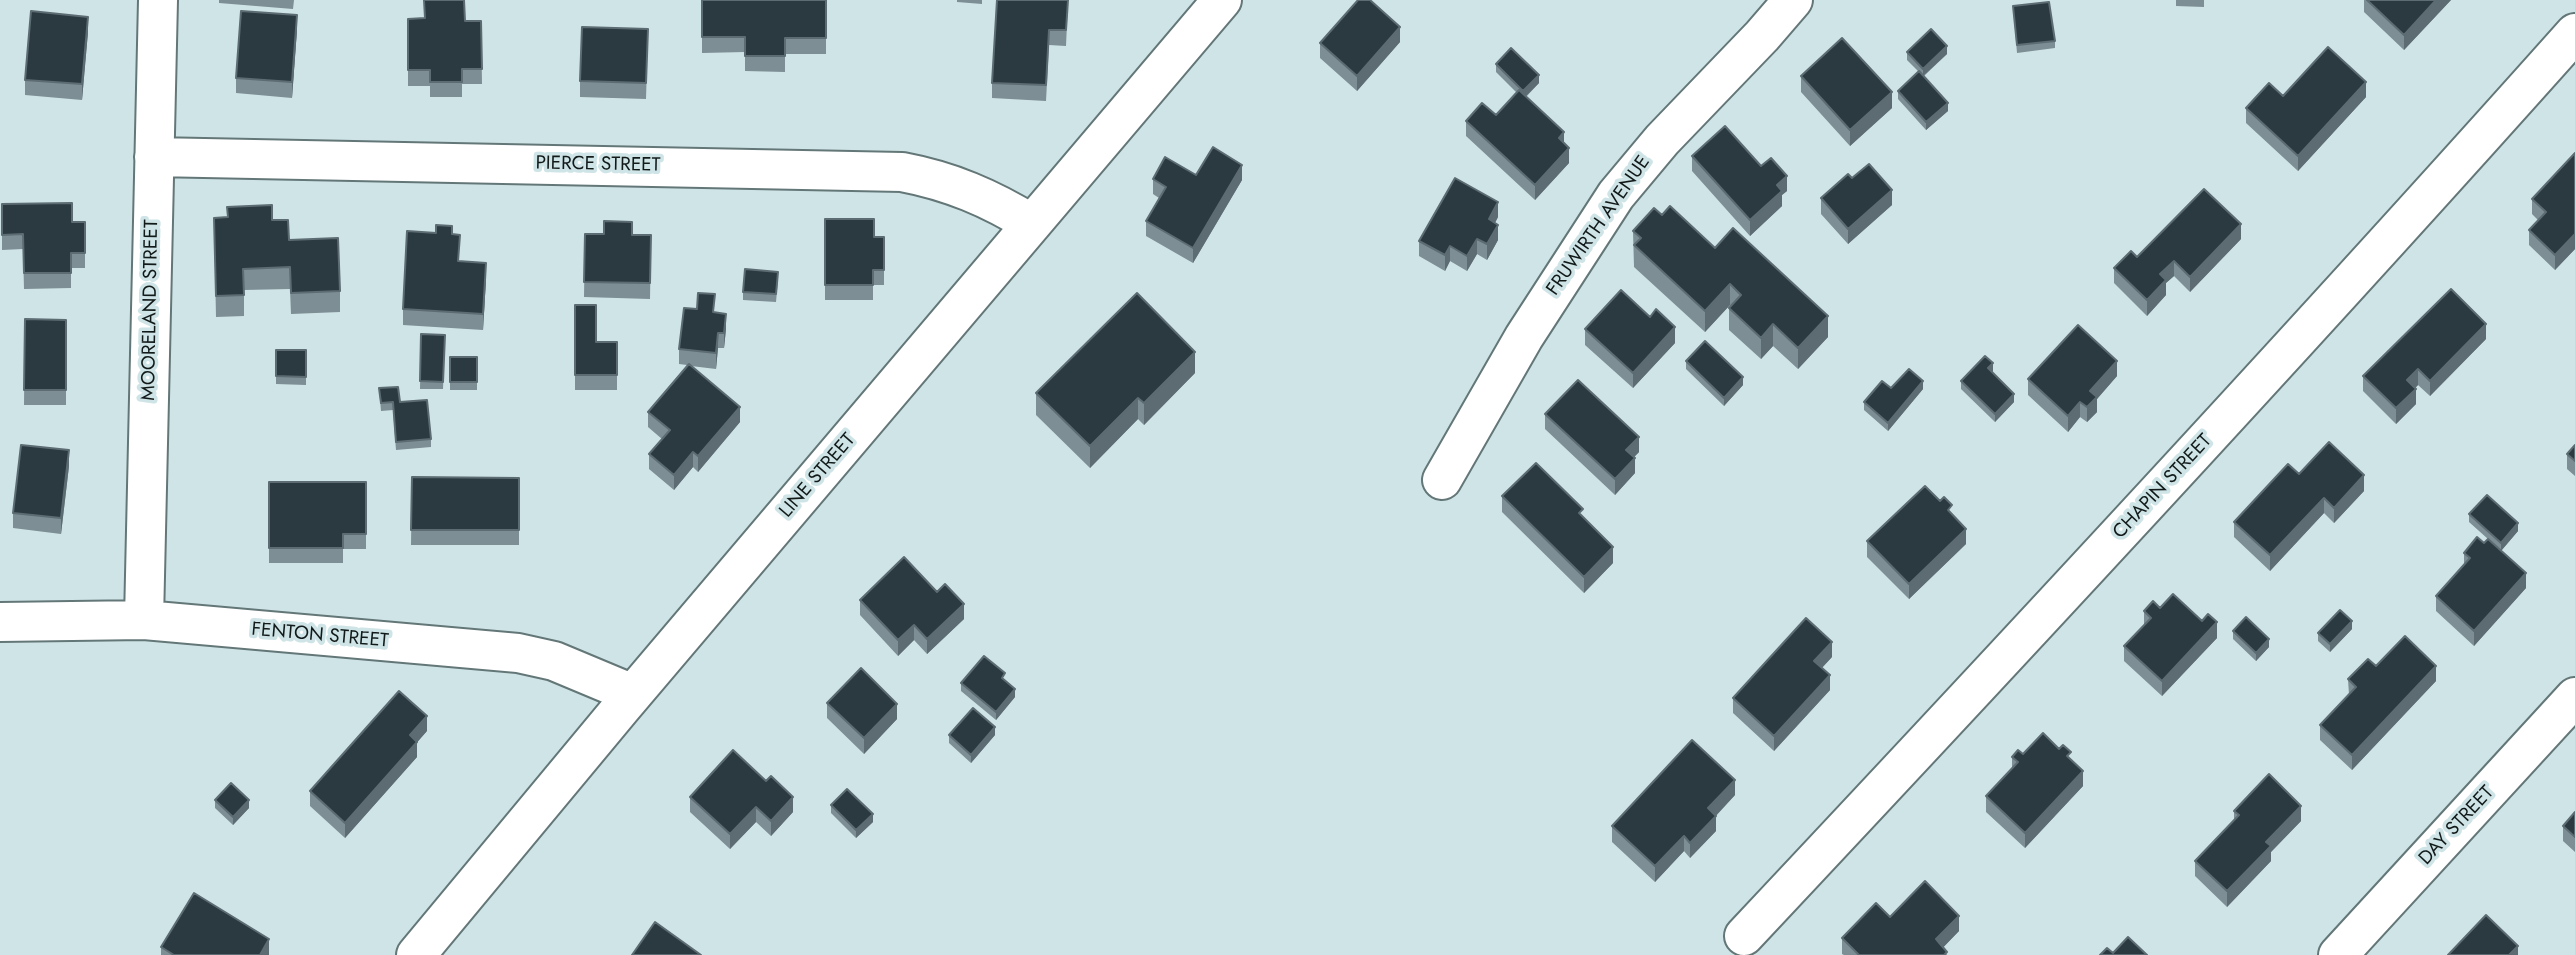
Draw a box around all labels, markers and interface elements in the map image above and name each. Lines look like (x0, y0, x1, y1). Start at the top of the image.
street label: FRUWIRTH AVENUE (1542, 152, 1656, 300)
street label: PIERCE STREET (535, 153, 661, 177)
street label: MOORELAND STREET (138, 219, 164, 401)
street label: LINE STREET (775, 429, 861, 523)
street label: CHAPIN STREET (2109, 430, 2217, 544)
street label: FENTON STREET (250, 619, 390, 653)
street label: DAY STREET (2415, 782, 2499, 870)

